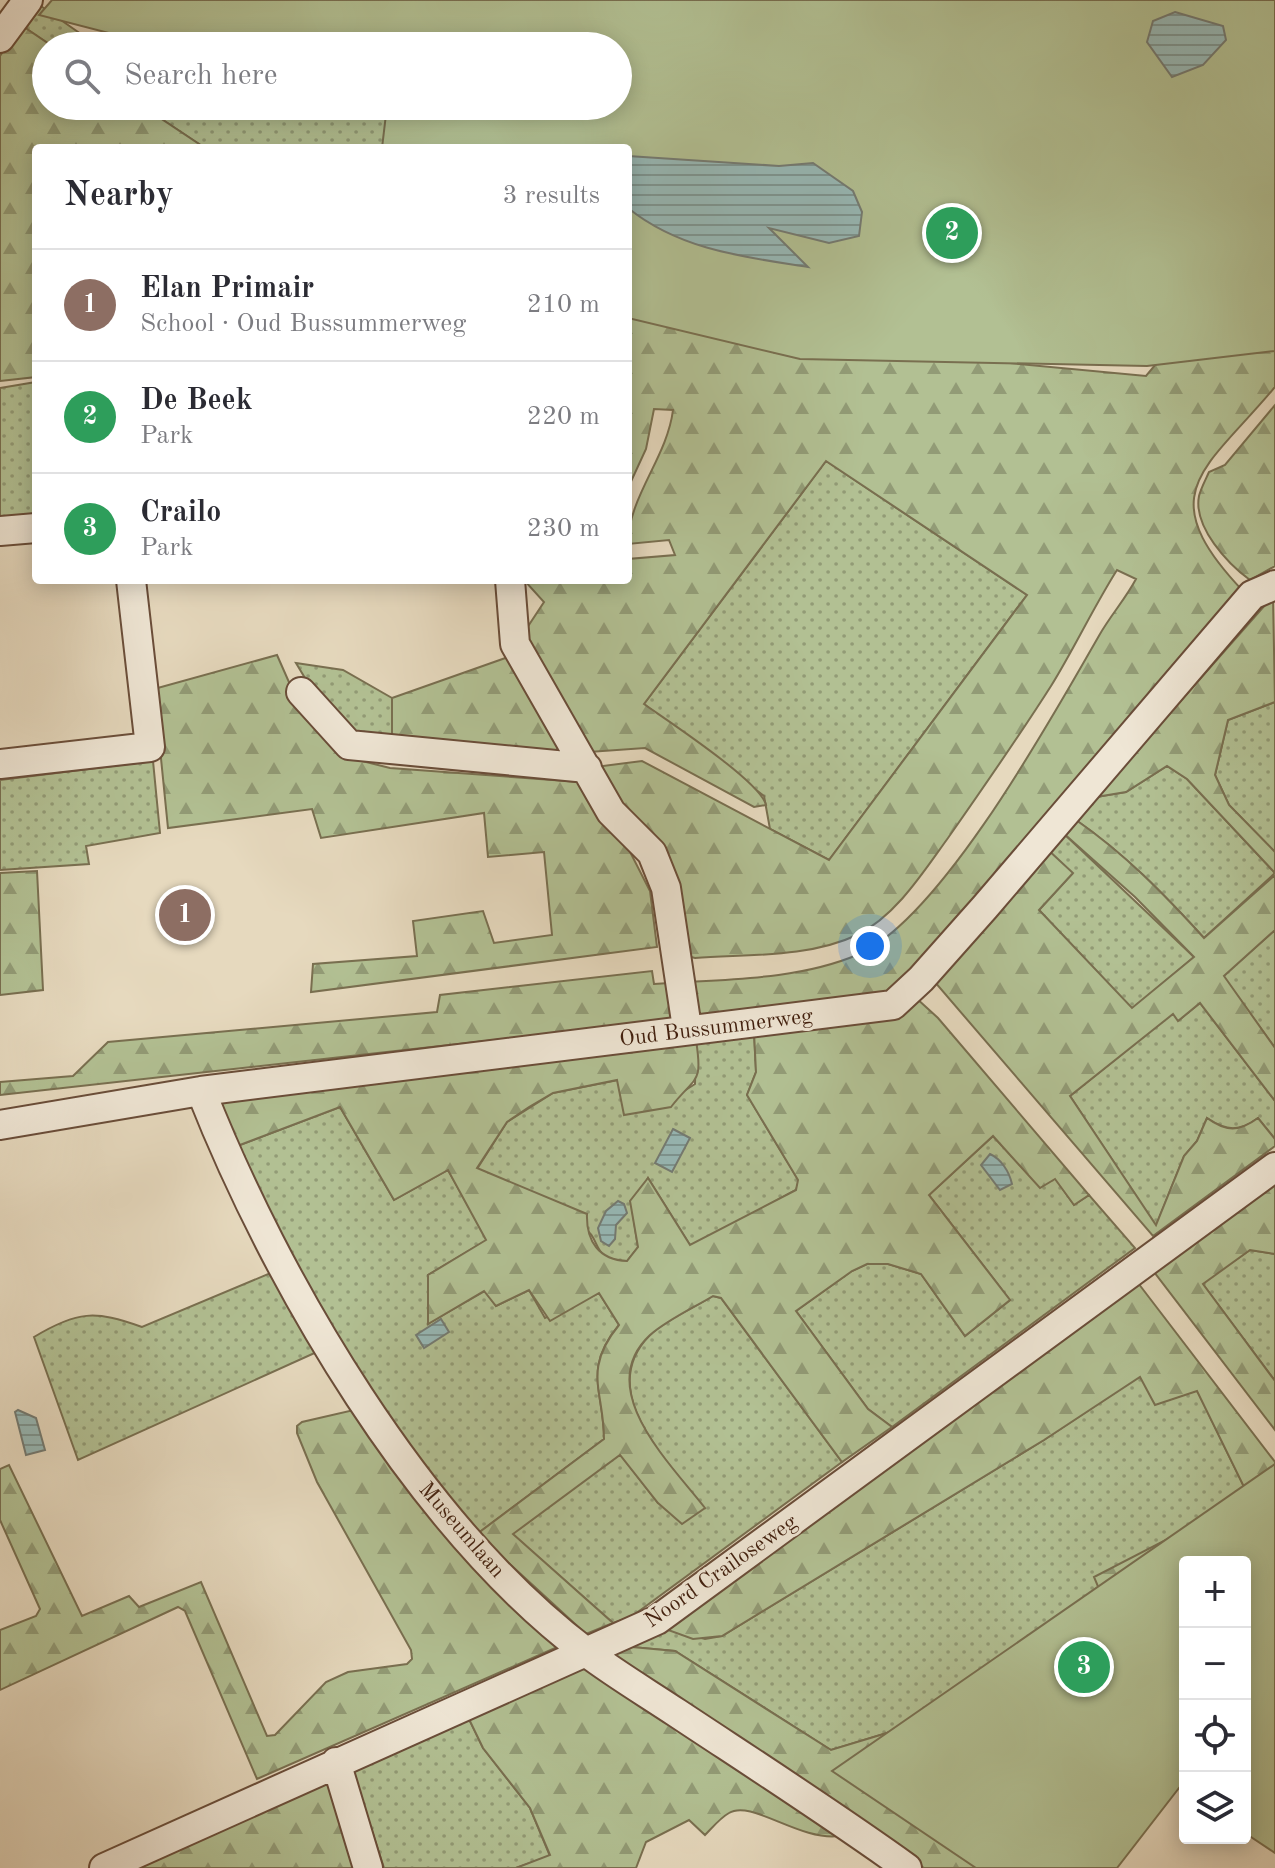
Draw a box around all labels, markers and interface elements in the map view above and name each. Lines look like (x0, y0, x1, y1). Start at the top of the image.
search box (32, 32, 632, 120)
icon: search (60, 54, 104, 98)
text: Search here (124, 61, 278, 91)
text: Nearby (64, 179, 174, 213)
text: 3 results (502, 183, 600, 209)
pin: 2 (926, 203, 978, 263)
text: Elan Primair (140, 274, 314, 304)
text: 1 (82, 292, 98, 318)
text: 210 m (527, 292, 600, 318)
text: School · Oud Bussummerweg (140, 311, 466, 337)
text: De Beek (140, 386, 253, 416)
text: 2 (82, 404, 98, 430)
text: 220 m (527, 404, 600, 430)
text: Park (140, 423, 194, 449)
text: Crailo (140, 498, 221, 528)
text: 3 (82, 516, 98, 542)
text: 230 m (527, 516, 600, 542)
text: Park (140, 535, 194, 561)
pin: 1 (159, 885, 211, 945)
your location (850, 926, 890, 966)
street label: Oud Bussummerweg (618, 1005, 814, 1051)
street label: Museumlaan (414, 1478, 509, 1582)
street label: Noord Crailoseweg (641, 1511, 801, 1632)
map controls (1179, 1556, 1251, 1844)
button: + (1179, 1556, 1251, 1628)
button: − (1179, 1628, 1251, 1700)
pin: 3 (1058, 1637, 1110, 1697)
button: locate (1179, 1700, 1251, 1772)
button: layers (1179, 1772, 1251, 1844)

